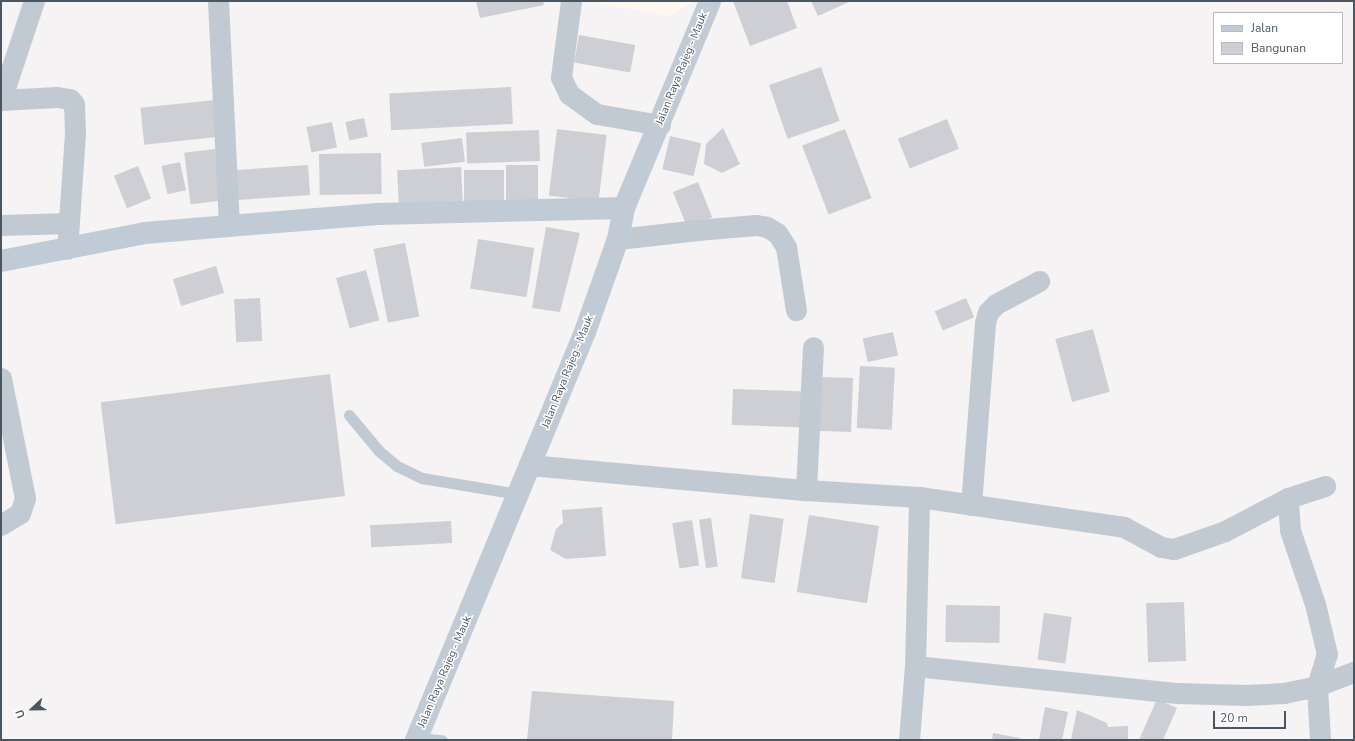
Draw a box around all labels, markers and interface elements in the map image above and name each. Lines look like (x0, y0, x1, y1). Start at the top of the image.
street label: Jalan Raya Rajeg - Mauk (653, 11, 711, 127)
legend (1213, 12, 1343, 64)
text: Jalan (1251, 20, 1278, 36)
text: Bangunan (1251, 40, 1306, 56)
street label: Jalan Raya Rajeg - Mauk (539, 314, 597, 430)
street label: Jalan Raya Rajeg - Mauk (415, 614, 475, 730)
north arrow (12, 689, 52, 729)
scale bar (1215, 703, 1288, 729)
text: U (12, 707, 29, 720)
text: 20 m (1220, 710, 1248, 726)

